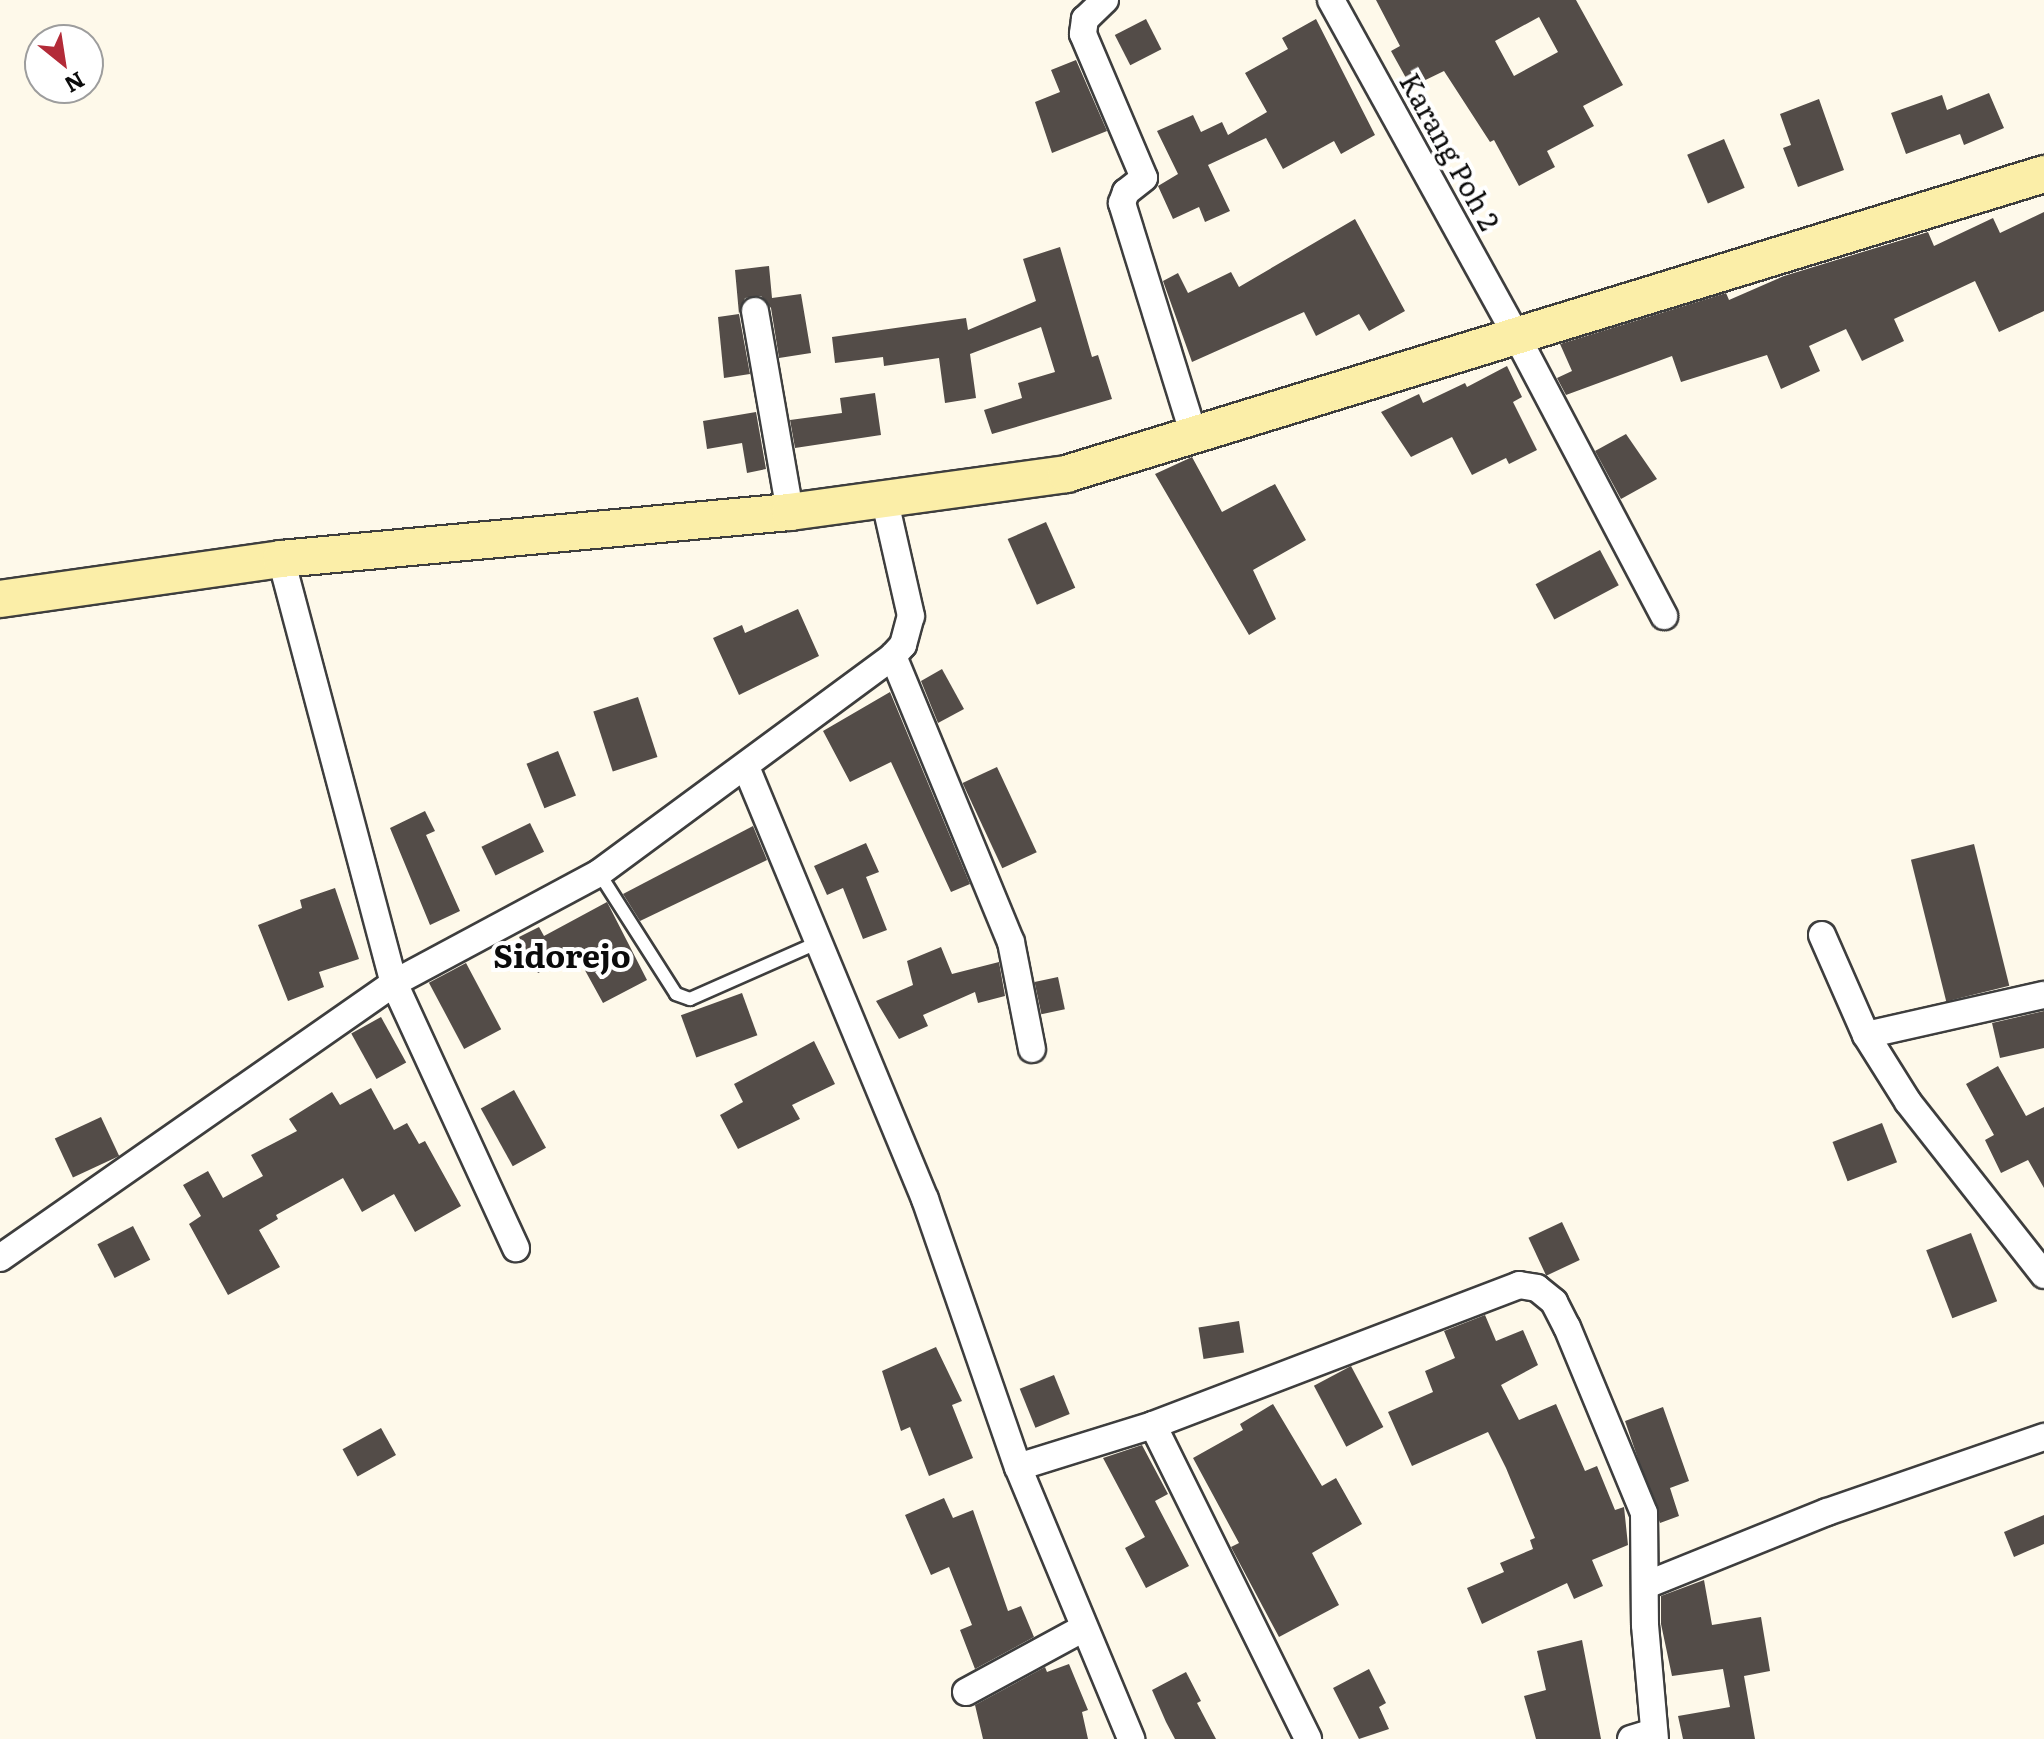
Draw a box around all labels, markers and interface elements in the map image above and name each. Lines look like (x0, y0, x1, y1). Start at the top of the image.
north arrow (24, 24, 104, 104)
text: N (59, 65, 91, 102)
street label: Karang Poh 2 (1394, 67, 1508, 235)
district label: Sidorejo (493, 935, 631, 973)

